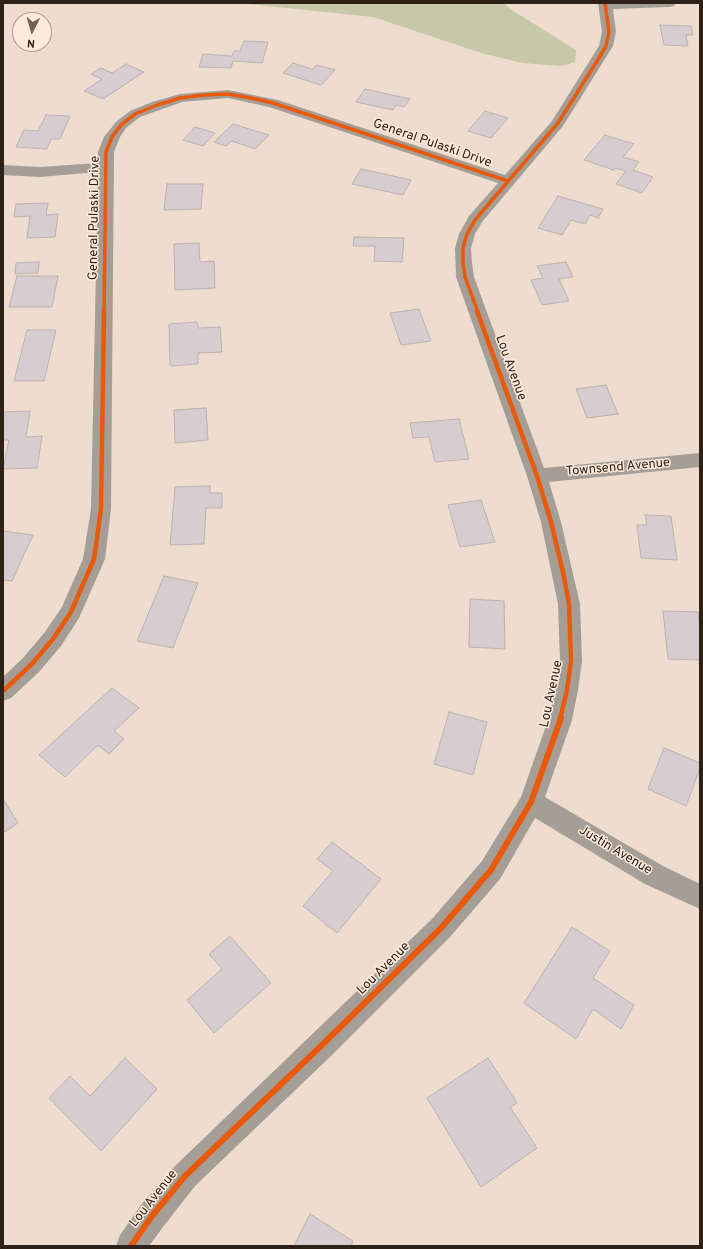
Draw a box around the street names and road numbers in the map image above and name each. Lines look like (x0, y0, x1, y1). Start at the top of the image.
street label: General Pulaski Drive (371, 116, 493, 172)
street label: General Pulaski Drive (86, 156, 104, 280)
street label: Lou Avenue (491, 333, 529, 403)
street label: Townsend Avenue (565, 456, 671, 480)
street label: Lou Avenue (537, 659, 567, 729)
street label: Justin Avenue (576, 823, 654, 879)
street label: Lou Avenue (354, 939, 414, 999)
street label: Lou Avenue (127, 1167, 181, 1231)

